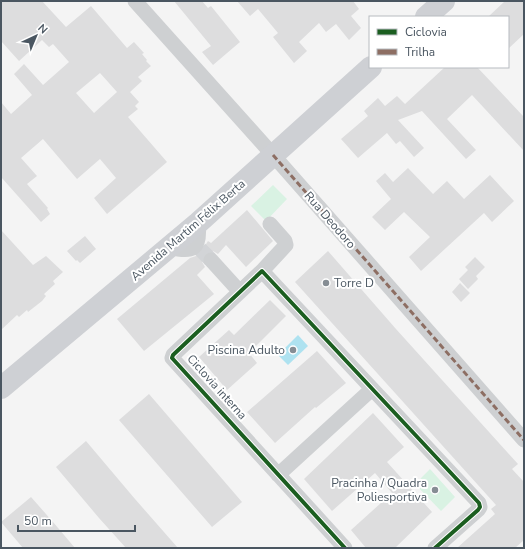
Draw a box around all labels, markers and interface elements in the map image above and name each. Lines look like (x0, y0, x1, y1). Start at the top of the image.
north arrow (16, 16, 56, 56)
legend (369, 16, 509, 68)
text: N (34, 21, 51, 37)
text: Ciclovia (405, 24, 447, 40)
text: Trilha (405, 44, 435, 60)
street label: Avenida Martim Félix Berta (127, 176, 249, 284)
street label: Rua Deodoro (301, 188, 359, 252)
place label: Torre D (334, 275, 374, 291)
marker: Torre D (321, 278, 331, 288)
place label: Piscina Adulto (208, 342, 285, 358)
marker: Piscina Adulto (288, 345, 298, 355)
street label: Ciclovia interna (183, 351, 251, 423)
place label: Pracinha / Quadra Poliesportiva (331, 475, 427, 505)
marker: Pracinha / Quadra Poliesportiva (430, 485, 440, 495)
scale bar (18, 507, 135, 533)
text: 50 m (24, 513, 52, 529)

